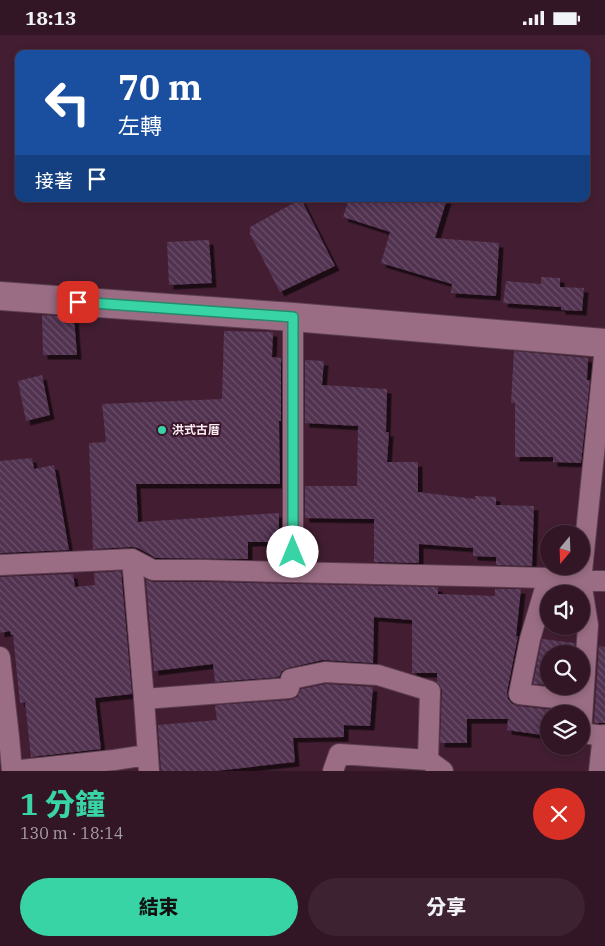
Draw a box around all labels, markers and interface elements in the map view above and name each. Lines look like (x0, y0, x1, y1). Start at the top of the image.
text: 18:13 (25, 6, 76, 30)
text: 70 m (118, 64, 202, 110)
icon: left (35, 70, 100, 135)
text: 左轉 (118, 111, 162, 140)
icon: arrive (83, 165, 111, 193)
text: 接著 (35, 169, 73, 193)
pin (57, 281, 99, 323)
icon: arrive (64, 288, 92, 316)
place label: 洪式古厝 (172, 422, 220, 437)
marker: 洪式古厝 (156, 424, 168, 436)
position arrow (266, 525, 318, 577)
north arrow (540, 525, 590, 575)
map controls (540, 525, 590, 755)
button: sound (540, 585, 590, 635)
button: search (540, 645, 590, 695)
button: layers (540, 705, 590, 755)
text: 1 分鐘 (20, 784, 105, 823)
button: close (533, 788, 585, 840)
text: 130 m · 18:14 (20, 823, 123, 843)
button: 結束 (20, 878, 298, 936)
button: 分享 (308, 878, 585, 936)

